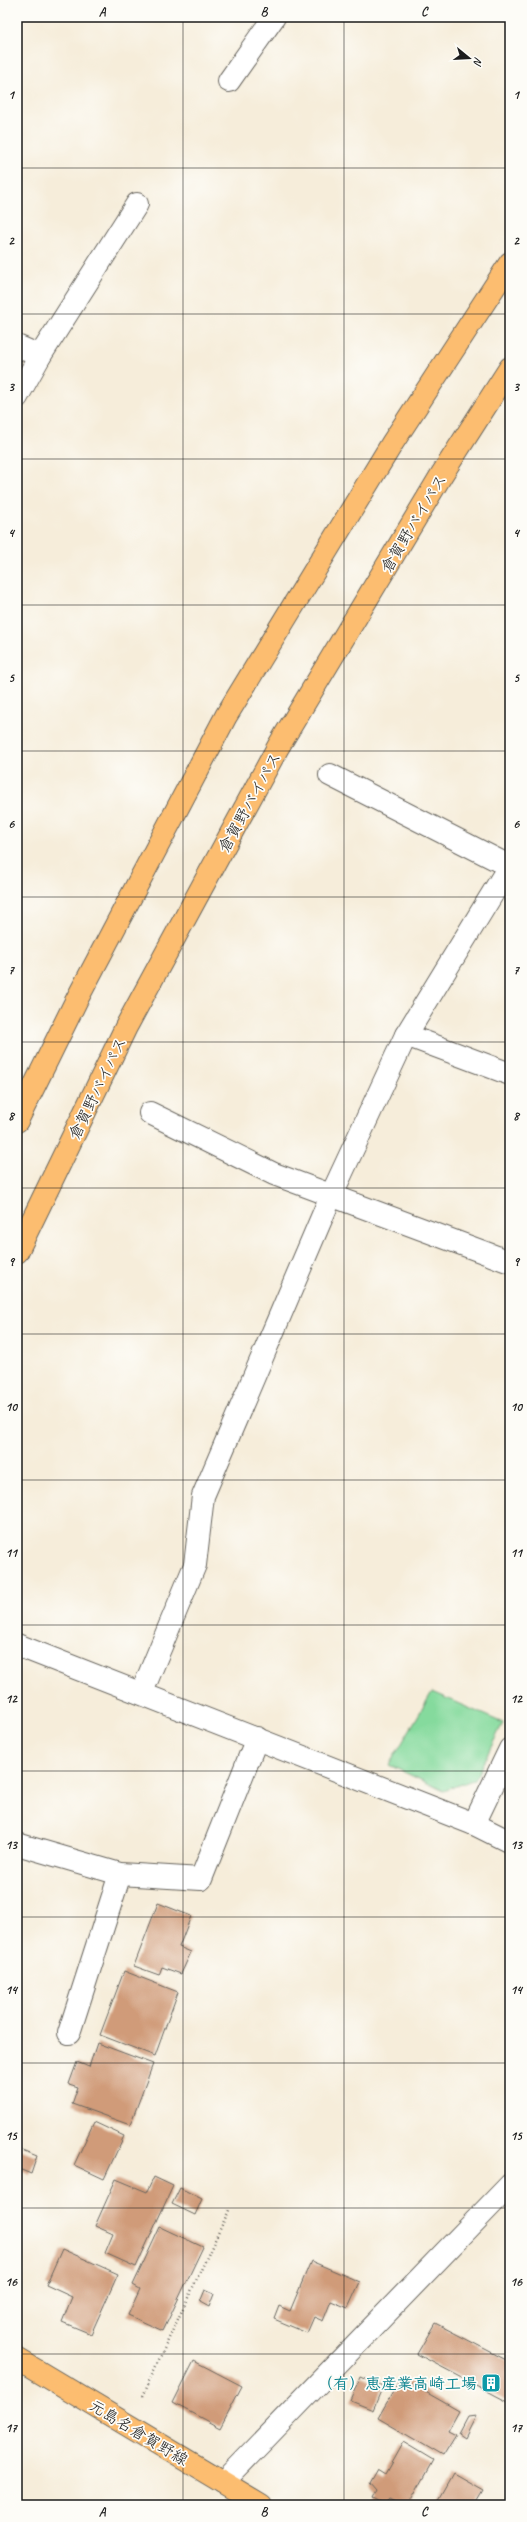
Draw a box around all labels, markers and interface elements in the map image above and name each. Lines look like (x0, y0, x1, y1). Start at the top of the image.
text: A (99, 4, 107, 20)
text: B (261, 4, 269, 20)
text: C (421, 4, 429, 20)
north arrow (449, 38, 489, 78)
text: N (470, 56, 486, 69)
text: 1 (8, 87, 16, 103)
text: 1 (513, 87, 521, 103)
text: 2 (8, 233, 15, 249)
text: 2 (513, 233, 520, 249)
text: 3 (8, 379, 15, 395)
text: 3 (513, 379, 520, 395)
street label: 倉賀野バイパス (377, 470, 451, 577)
text: 4 (8, 525, 16, 541)
text: 4 (513, 525, 521, 541)
text: 5 (8, 670, 15, 686)
text: 5 (513, 670, 520, 686)
street label: 倉賀野バイパス (214, 749, 286, 856)
text: 6 (8, 816, 15, 832)
text: 6 (513, 816, 520, 832)
text: 7 (8, 962, 15, 978)
text: 7 (513, 962, 520, 978)
street label: 倉賀野バイパス (64, 1034, 131, 1143)
text: 8 (8, 1108, 16, 1124)
text: 8 (513, 1108, 521, 1124)
text: 9 (8, 1254, 15, 1270)
text: 9 (513, 1254, 520, 1270)
text: 10 (5, 1399, 18, 1415)
text: 10 (510, 1399, 523, 1415)
text: 11 (5, 1545, 19, 1561)
text: 11 (510, 1545, 524, 1561)
text: 12 (5, 1691, 18, 1707)
text: 12 (510, 1691, 523, 1707)
text: 13 (5, 1837, 18, 1853)
text: 13 (510, 1837, 523, 1853)
text: 14 (5, 1982, 19, 1998)
text: 14 (510, 1982, 524, 1998)
text: 15 (5, 2128, 18, 2144)
text: 15 (510, 2128, 523, 2144)
text: 16 (5, 2274, 18, 2290)
text: 16 (510, 2274, 523, 2290)
building icon: （有）恵産業高崎工場 (480, 2372, 502, 2394)
place label: （有）恵産業高崎工場 (317, 2374, 477, 2394)
street label: 元島名倉賀野線 (85, 2395, 192, 2470)
text: 17 (5, 2420, 18, 2436)
text: 17 (510, 2420, 523, 2436)
text: A (99, 2504, 107, 2520)
text: B (261, 2504, 269, 2520)
text: C (421, 2504, 429, 2520)

